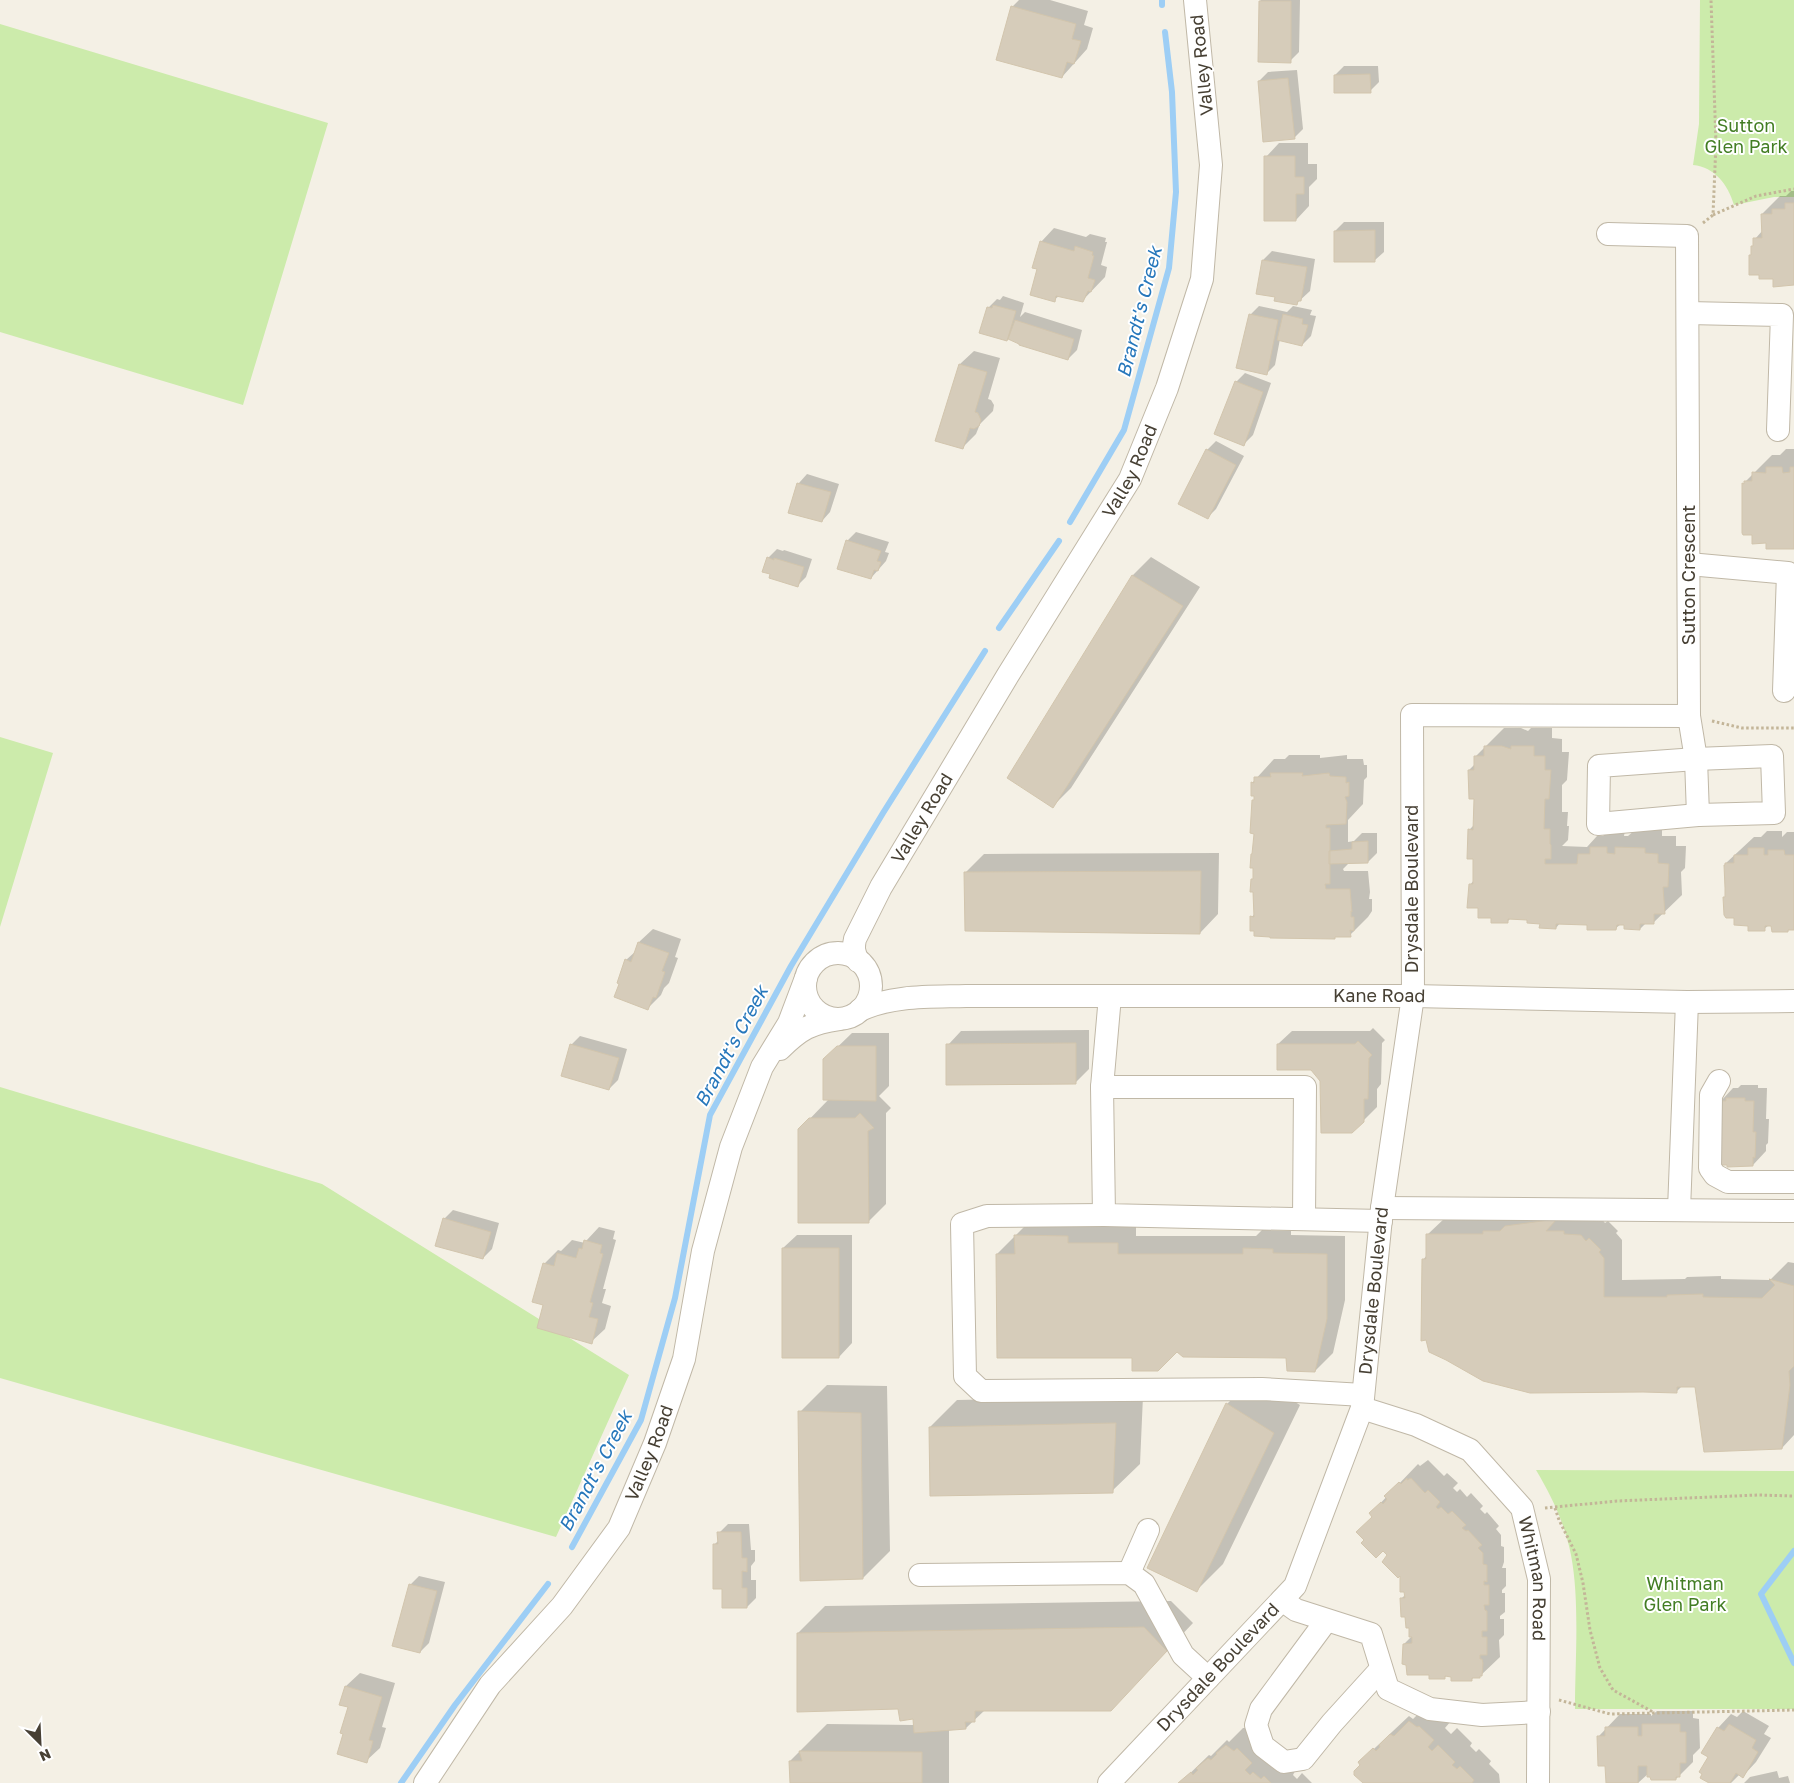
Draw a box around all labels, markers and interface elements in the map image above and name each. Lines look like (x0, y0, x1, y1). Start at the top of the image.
street label: Valley Road (1185, 14, 1217, 117)
park label: Sutton Glen Park (1704, 114, 1788, 157)
water label: Brandt's Creek (1111, 242, 1166, 380)
street label: Valley Road (1097, 421, 1161, 521)
street label: Sutton Crescent (1677, 505, 1699, 645)
street label: Valley Road (886, 769, 957, 867)
street label: Drysdale Boulevard (1400, 805, 1422, 973)
water label: Brandt's Creek (689, 979, 773, 1110)
street label: Kane Road (1333, 984, 1426, 1006)
street label: Drysdale Boulevard (1353, 1206, 1392, 1376)
street label: Valley Road (620, 1402, 677, 1504)
water label: Brandt's Creek (553, 1404, 637, 1535)
street label: Whitman Road (1514, 1514, 1551, 1641)
park label: Whitman Glen Park (1643, 1572, 1727, 1615)
street label: Drysdale Boulevard (1152, 1598, 1283, 1736)
north arrow (15, 1718, 65, 1768)
text: N (37, 1745, 54, 1765)

